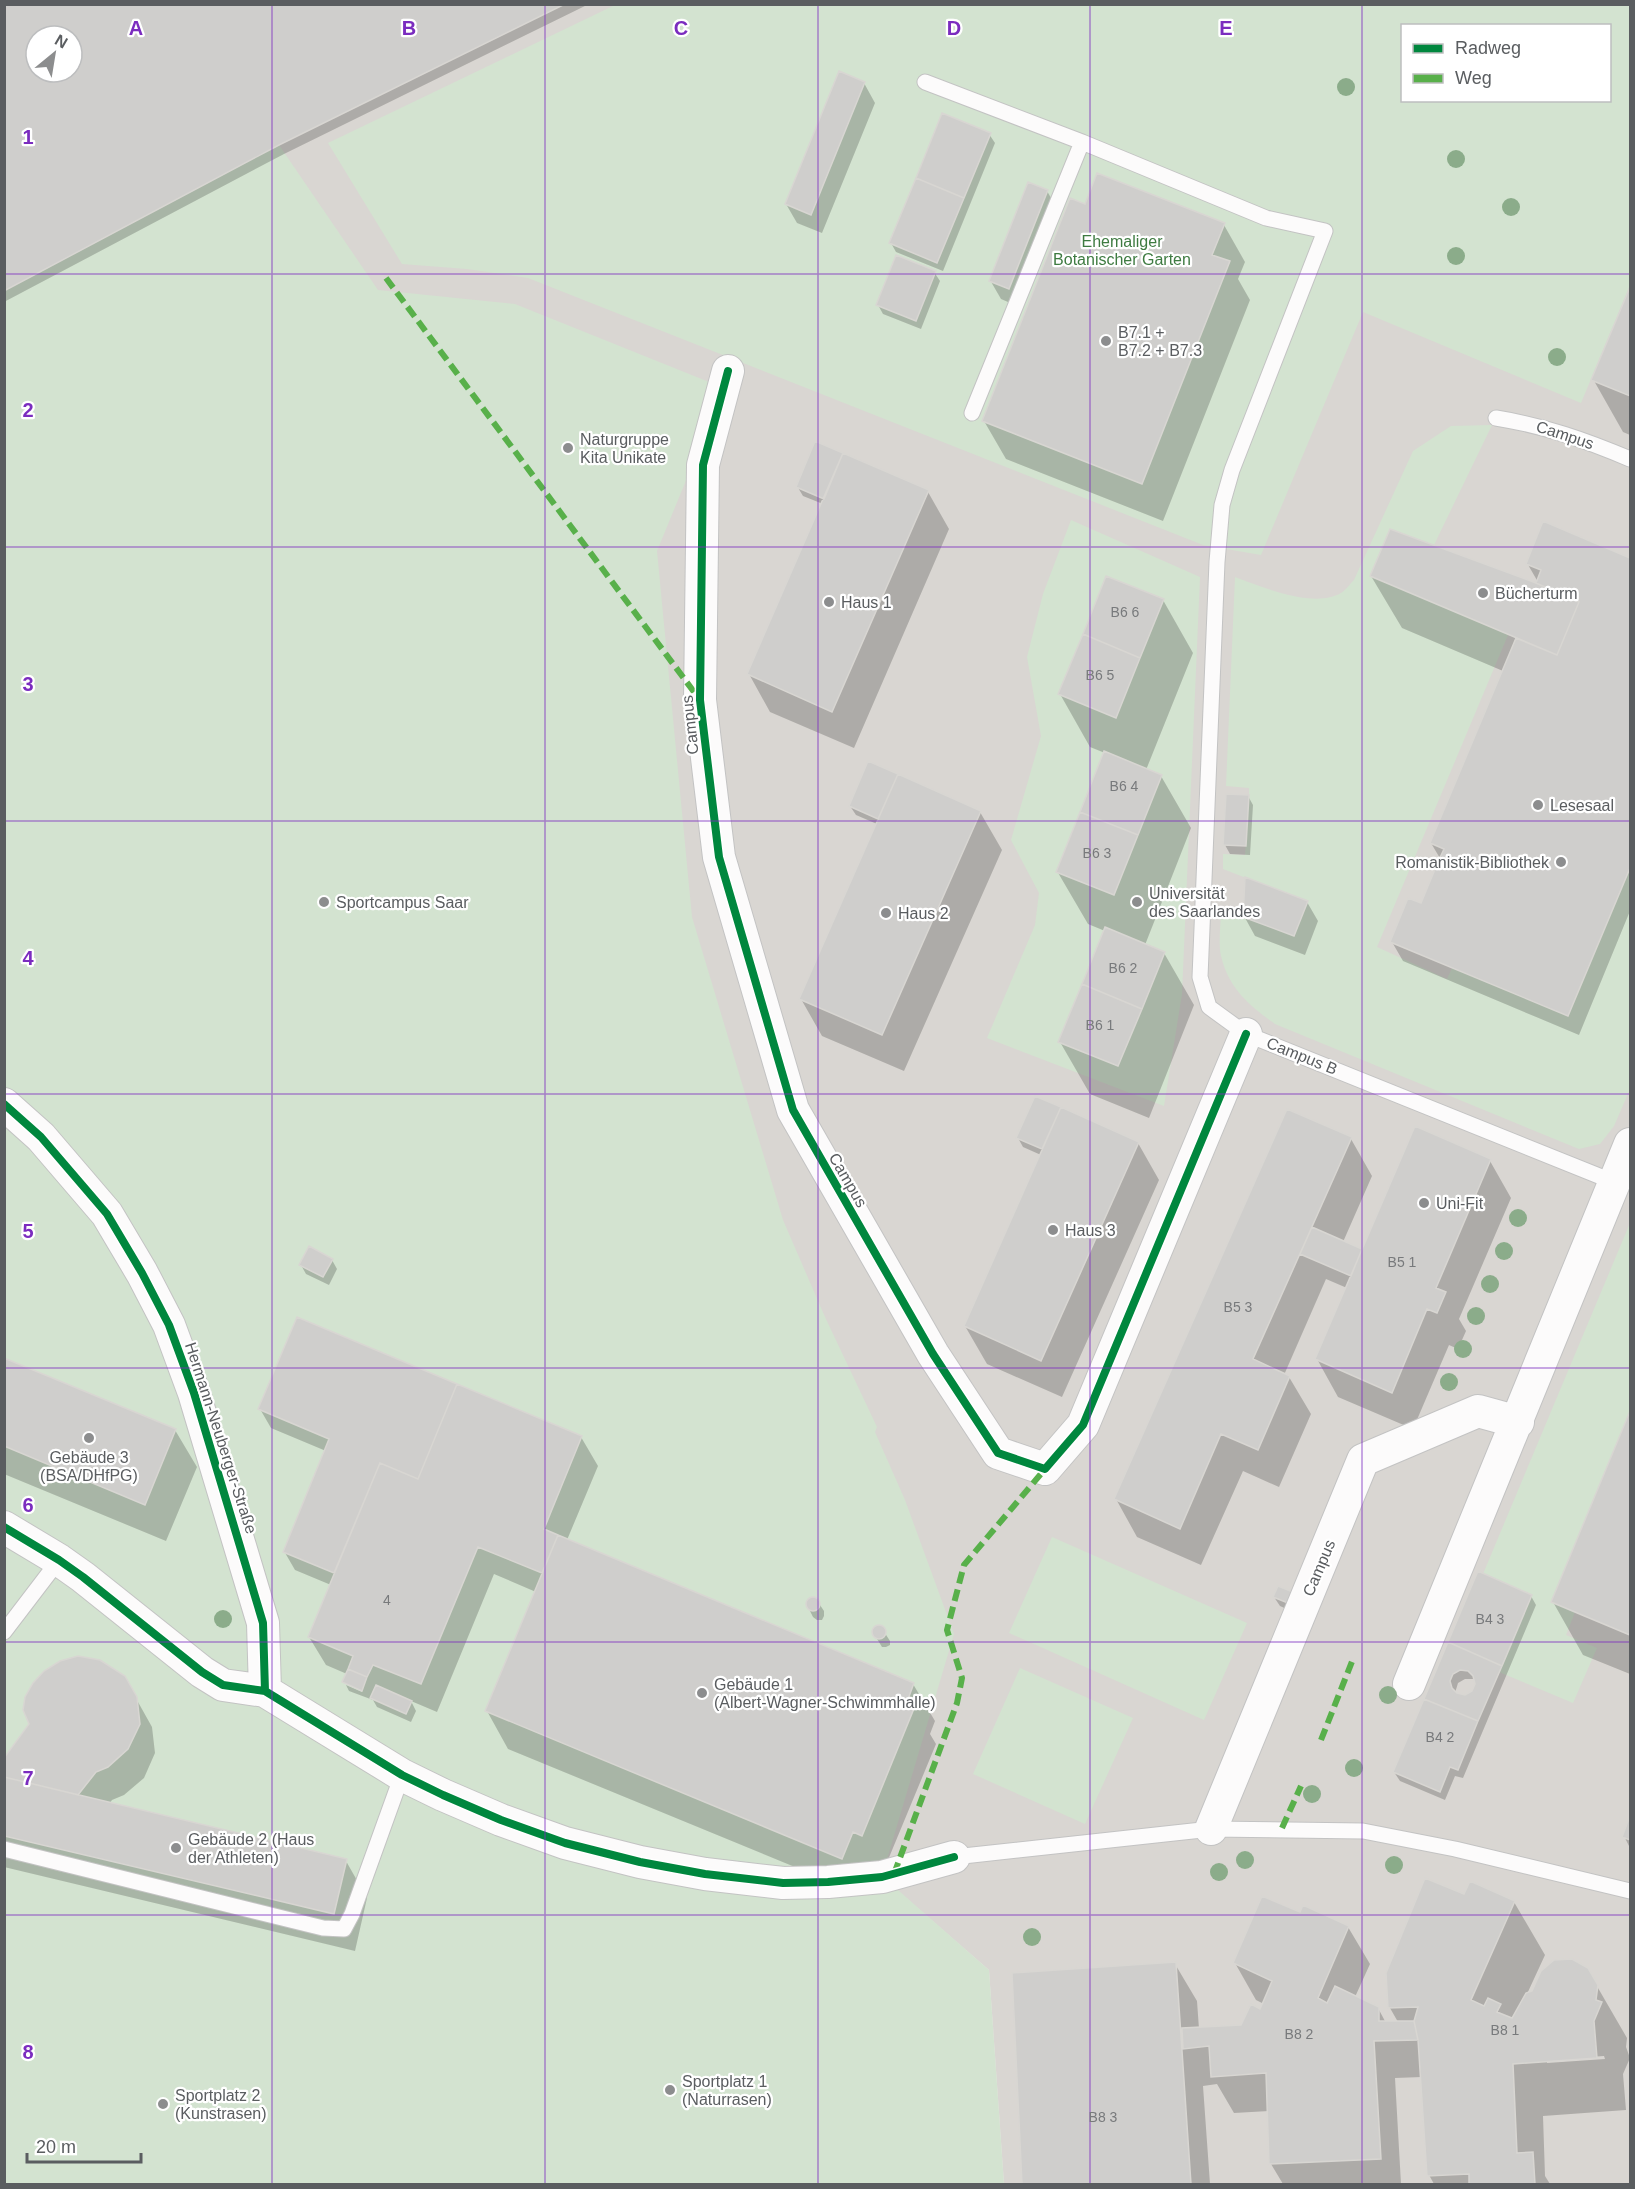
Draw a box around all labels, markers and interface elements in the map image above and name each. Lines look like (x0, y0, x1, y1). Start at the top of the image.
text: A (129, 17, 143, 39)
text: B (402, 17, 416, 39)
text: C (674, 17, 688, 39)
text: D (947, 17, 961, 39)
text: E (1219, 17, 1233, 39)
north arrow (24, 24, 84, 84)
legend (1401, 24, 1611, 102)
text: N (52, 31, 71, 52)
text: Radweg (1455, 38, 1521, 58)
text: Weg (1455, 68, 1492, 88)
text: 1 (22, 126, 34, 148)
park label: Ehemaliger Botanischer Garten (1053, 233, 1191, 268)
place label: B7.1 + B7.2 + B7.3 (1118, 324, 1202, 359)
marker: B7.1 + B7.2 + B7.3 (1099, 334, 1113, 348)
text: 2 (22, 399, 34, 421)
street label: Campus (1534, 418, 1596, 452)
place label: Naturgruppe Kita Unikate (580, 431, 669, 466)
marker: Naturgruppe Kita Unikate (561, 441, 575, 455)
place label: Bücherturm (1495, 585, 1578, 602)
marker: Bücherturm (1476, 586, 1490, 600)
place label: Haus 1 (841, 594, 892, 611)
marker: Haus 1 (822, 595, 836, 609)
house number: B6 6 (1111, 604, 1140, 620)
house number: B6 5 (1086, 667, 1115, 683)
text: 3 (22, 673, 34, 695)
street label: Campus (678, 694, 702, 756)
house number: B6 4 (1110, 778, 1139, 794)
place label: Lesesaal (1550, 797, 1614, 814)
marker: Lesesaal (1531, 798, 1545, 812)
house number: B6 3 (1083, 845, 1112, 861)
place label: Romanistik-Bibliothek (1395, 854, 1550, 871)
marker: Romanistik-Bibliothek (1554, 855, 1568, 869)
place label: Universität des Saarlandes (1149, 885, 1260, 920)
place label: Sportcampus Saar (336, 894, 469, 911)
marker: Sportcampus Saar (317, 895, 331, 909)
marker: Universität des Saarlandes (1130, 895, 1144, 909)
place label: Haus 2 (898, 905, 949, 922)
marker: Haus 2 (879, 906, 893, 920)
text: 4 (22, 947, 34, 969)
house number: B6 2 (1109, 960, 1138, 976)
house number: B6 1 (1086, 1017, 1115, 1033)
street label: Campus B (1264, 1034, 1340, 1078)
street label: Campus (826, 1150, 870, 1210)
place label: Uni-Fit (1436, 1195, 1484, 1212)
marker: Uni-Fit (1417, 1196, 1431, 1210)
text: 5 (22, 1220, 34, 1242)
place label: Haus 3 (1065, 1222, 1116, 1239)
marker: Haus 3 (1046, 1223, 1060, 1237)
house number: B5 1 (1388, 1254, 1417, 1270)
house number: B5 3 (1224, 1299, 1253, 1315)
street label: Hermann-Neuberger-Straße (182, 1340, 260, 1536)
marker: Gebäude 3 (BSA/DHfPG) (82, 1431, 96, 1445)
place label: Gebäude 3 (BSA/DHfPG) (40, 1449, 138, 1484)
text: 6 (22, 1494, 34, 1516)
street label: Campus (1300, 1537, 1338, 1599)
house number: 4 (383, 1592, 391, 1608)
house number: B4 3 (1476, 1611, 1505, 1627)
place label: Gebäude 1 (Albert-Wagner-Schwimmhalle) (714, 1676, 936, 1711)
marker: Gebäude 1 (Albert-Wagner-Schwimmhalle) (695, 1686, 709, 1700)
house number: B4 2 (1426, 1729, 1455, 1745)
text: 7 (22, 1767, 34, 1789)
place label: Gebäude 2 (Haus der Athleten) (188, 1831, 314, 1866)
marker: Gebäude 2 (Haus der Athleten) (169, 1841, 183, 1855)
house number: B8 1 (1491, 2022, 1520, 2038)
house number: B8 2 (1285, 2026, 1314, 2042)
text: 8 (22, 2041, 34, 2063)
place label: Sportplatz 1 (Naturrasen) (682, 2073, 772, 2108)
marker: Sportplatz 1 (Naturrasen) (663, 2083, 677, 2097)
place label: Sportplatz 2 (Kunstrasen) (175, 2087, 267, 2122)
marker: Sportplatz 2 (Kunstrasen) (156, 2097, 170, 2111)
house number: B8 3 (1089, 2109, 1118, 2125)
scale bar (27, 2126, 141, 2164)
text: 20 m (36, 2137, 76, 2157)

